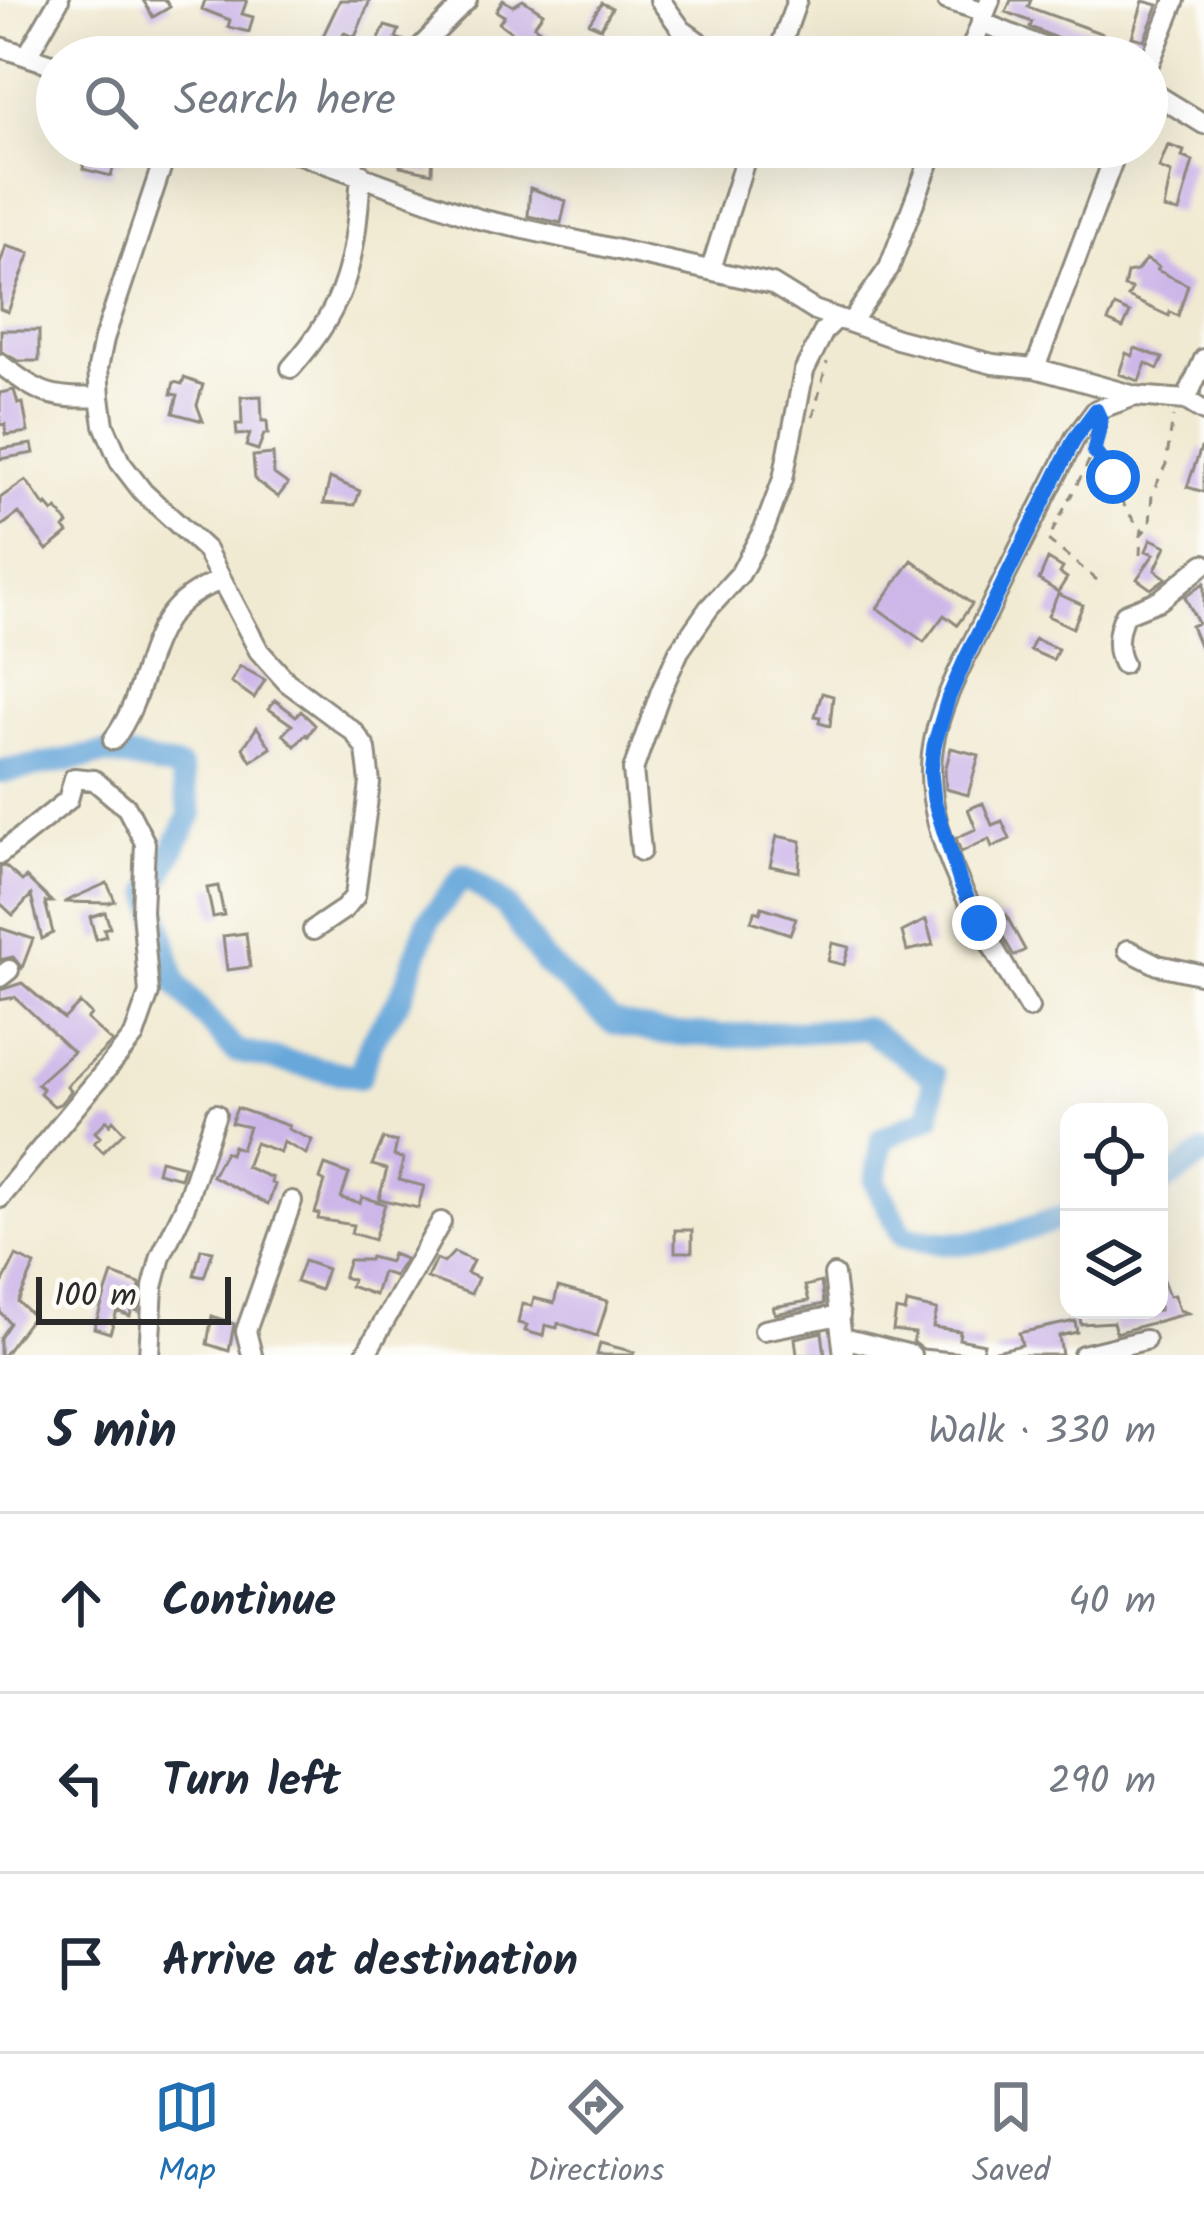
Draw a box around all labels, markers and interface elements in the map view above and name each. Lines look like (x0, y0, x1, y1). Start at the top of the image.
search box (36, 36, 1168, 168)
text: Search here (174, 66, 396, 138)
icon: search (78, 69, 144, 135)
route start (1086, 450, 1140, 504)
route end (952, 896, 1006, 950)
map controls (1060, 1103, 1168, 1319)
button: locate (1060, 1103, 1168, 1211)
button: layers (1060, 1211, 1168, 1319)
scale bar (36, 1271, 231, 1324)
text: 100 m (54, 1271, 137, 1324)
text: 5 min (48, 1393, 177, 1474)
text: Walk · 330 m (928, 1402, 1156, 1464)
text: Continue (162, 1567, 336, 1639)
icon: ahead (48, 1570, 114, 1636)
text: 40 m (1068, 1572, 1156, 1634)
text: Turn left (162, 1747, 341, 1819)
icon: left (48, 1750, 114, 1816)
text: 290 m (1048, 1752, 1156, 1814)
text: Arrive at destination (162, 1927, 578, 1999)
icon: arrive (48, 1930, 114, 1996)
tab: Map (154, 2074, 220, 2199)
tab: Directions (527, 2074, 664, 2199)
tab: Saved (972, 2074, 1050, 2199)

